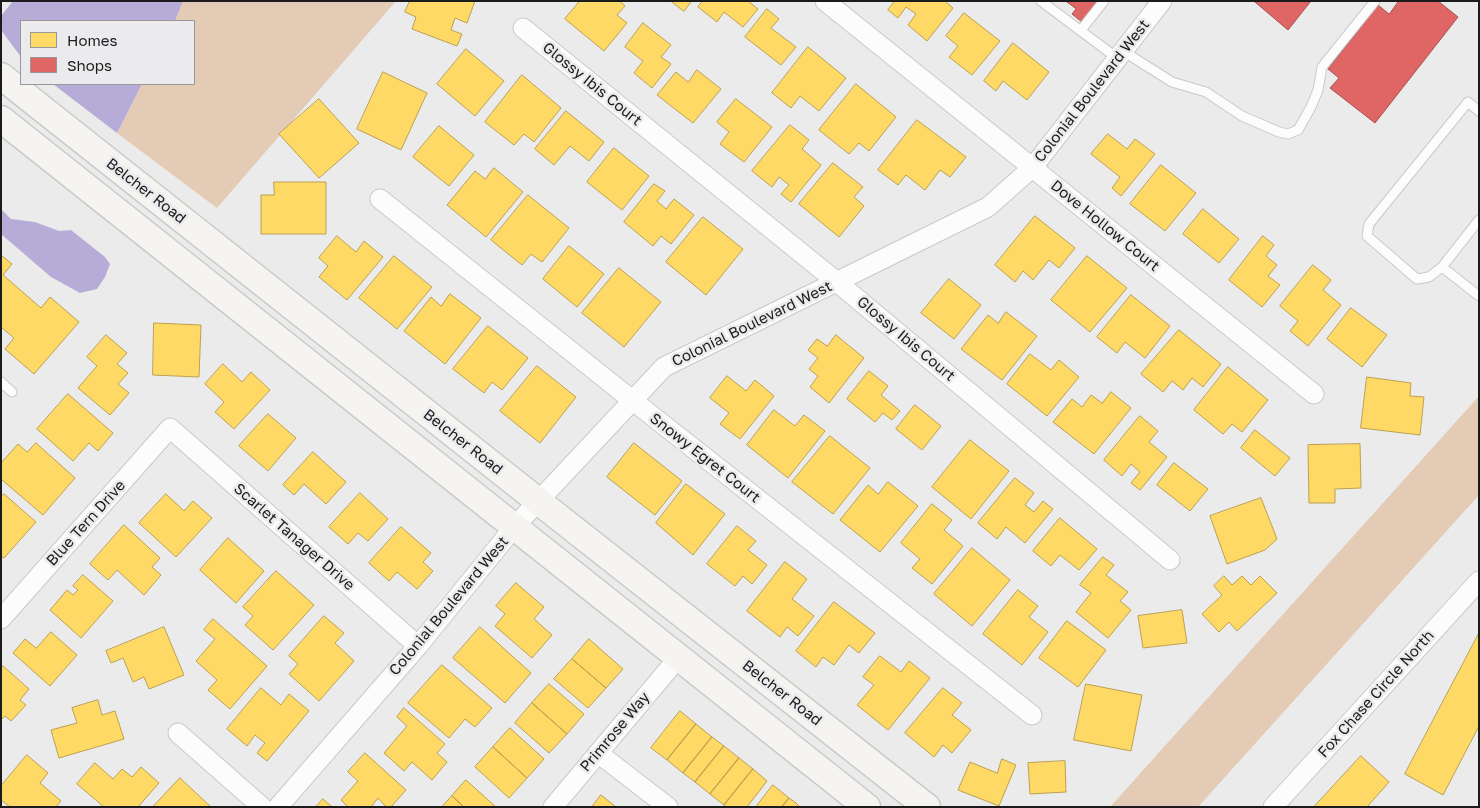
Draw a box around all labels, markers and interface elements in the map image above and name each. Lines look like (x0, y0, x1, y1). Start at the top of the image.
street label: Colonial Boulevard West (1031, 16, 1153, 166)
legend (20, 20, 195, 85)
text: Homes (67, 31, 117, 49)
street label: Glossy Ibis Court (539, 39, 645, 129)
text: Shops (67, 56, 112, 74)
street label: Belcher Road (103, 154, 189, 228)
street label: Dove Hollow Court (1047, 177, 1163, 275)
street label: Colonial Boulevard West (669, 277, 835, 371)
street label: Glossy Ibis Court (853, 293, 959, 385)
street label: Belcher Road (420, 405, 506, 479)
street label: Snowy Egret Court (646, 409, 764, 507)
street label: Blue Tern Drive (43, 476, 129, 570)
street label: Scarlet Tanager Drive (230, 480, 358, 594)
street label: Colonial Boulevard West (386, 533, 512, 679)
street label: Fox Chase Circle North (1314, 627, 1438, 761)
street label: Belcher Road (739, 656, 825, 730)
street label: Primrose Way (576, 689, 654, 775)

